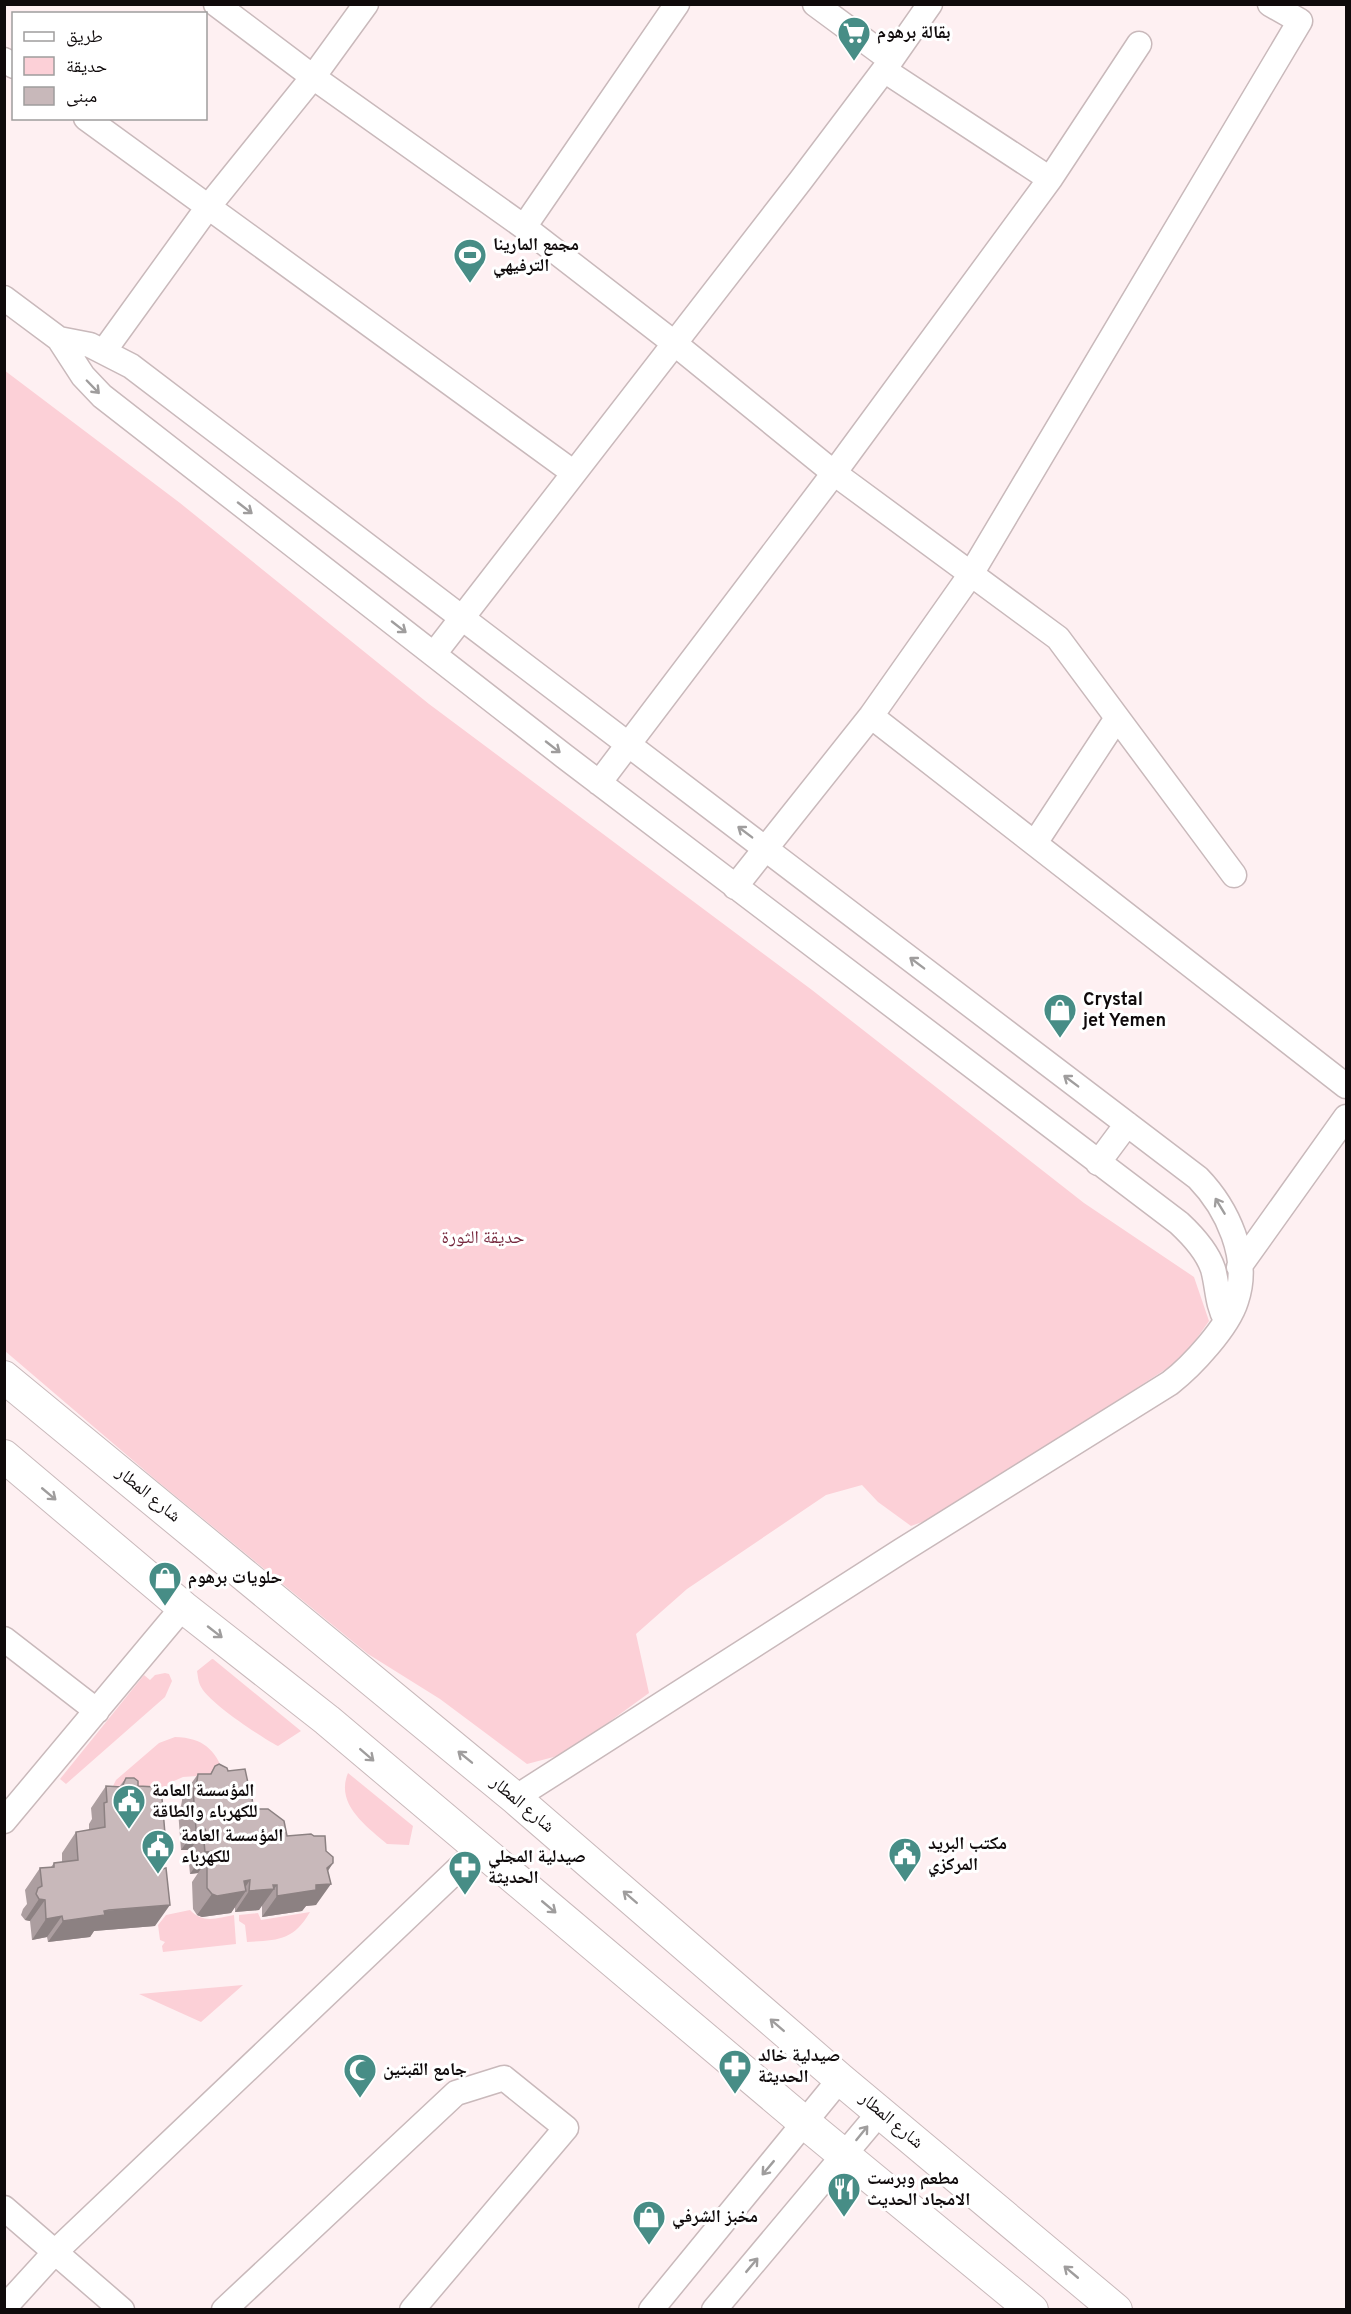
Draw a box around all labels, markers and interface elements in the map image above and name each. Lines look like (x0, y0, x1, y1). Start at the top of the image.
legend (12, 12, 207, 120)
supermarket icon: بقالة برهوم (836, 15, 872, 62)
place label: بقالة برهوم (877, 22, 951, 45)
text: طريق (66, 26, 103, 49)
text: حديقة (66, 56, 107, 79)
text: مبنى (66, 86, 97, 109)
place label: مجمع المارينا الترفيهي (493, 234, 579, 279)
sports icon: مجمع المارينا الترفيهي (452, 237, 488, 284)
one-way arrow (85, 379, 100, 394)
one-way arrow (237, 501, 253, 514)
one-way arrow (391, 621, 407, 634)
one-way arrow (545, 741, 561, 754)
one-way arrow (737, 825, 753, 838)
one-way arrow (909, 956, 925, 969)
place label: Crystal jet Yemen (1081, 989, 1166, 1033)
shop icon: Crystal jet Yemen (1042, 992, 1078, 1039)
one-way arrow (1064, 1075, 1080, 1087)
one-way arrow (1214, 1197, 1227, 1214)
park label: حديقة الثورة (442, 1227, 524, 1250)
street label: شارع المطار (110, 1461, 185, 1528)
one-way arrow (41, 1487, 56, 1501)
shop icon: حلويات برهوم (147, 1560, 183, 1607)
place label: حلويات برهوم (188, 1567, 283, 1590)
one-way arrow (207, 1626, 223, 1639)
one-way arrow (359, 1748, 374, 1762)
one-way arrow (458, 1751, 474, 1764)
street label: شارع المطار (484, 1771, 559, 1838)
place label: المؤسسة العامة للكهرباء والطاقة (152, 1780, 258, 1824)
public building icon: المؤسسة العامة للكهرباء والطاقة (111, 1783, 147, 1830)
place label: المؤسسة العامة للكهرباء (181, 1825, 283, 1869)
public building icon: المؤسسة العامة للكهرباء (140, 1828, 176, 1875)
place label: مكتب البريد المركزي (928, 1833, 1007, 1878)
public building icon: مكتب البريد المركزي (887, 1836, 923, 1883)
place label: صيدلية المجلي الحديثة (488, 1846, 586, 1890)
pharmacy icon: صيدلية المجلي الحديثة (447, 1849, 483, 1896)
one-way arrow (622, 1891, 638, 1904)
one-way arrow (541, 1900, 556, 1914)
one-way arrow (770, 2018, 785, 2032)
place label: صيدلية خالد الحديثة (758, 2045, 840, 2089)
pharmacy icon: صيدلية خالد الحديثة (717, 2048, 753, 2095)
mosque icon: جامع القبتين (342, 2052, 378, 2099)
place label: جامع القبتين (383, 2059, 467, 2082)
street label: شارع المطار (853, 2087, 928, 2154)
one-way arrow (855, 2126, 869, 2141)
one-way arrow (761, 2160, 775, 2175)
place label: مطعم وبرست الامجاد الحديث (867, 2168, 970, 2212)
restaurant icon: مطعم وبرست الامجاد الحديث (826, 2171, 862, 2218)
shop icon: مخبز الشرفي (631, 2199, 667, 2246)
place label: مخبز الشرفي (672, 2206, 758, 2230)
one-way arrow (745, 2257, 758, 2273)
one-way arrow (1064, 2265, 1079, 2279)

